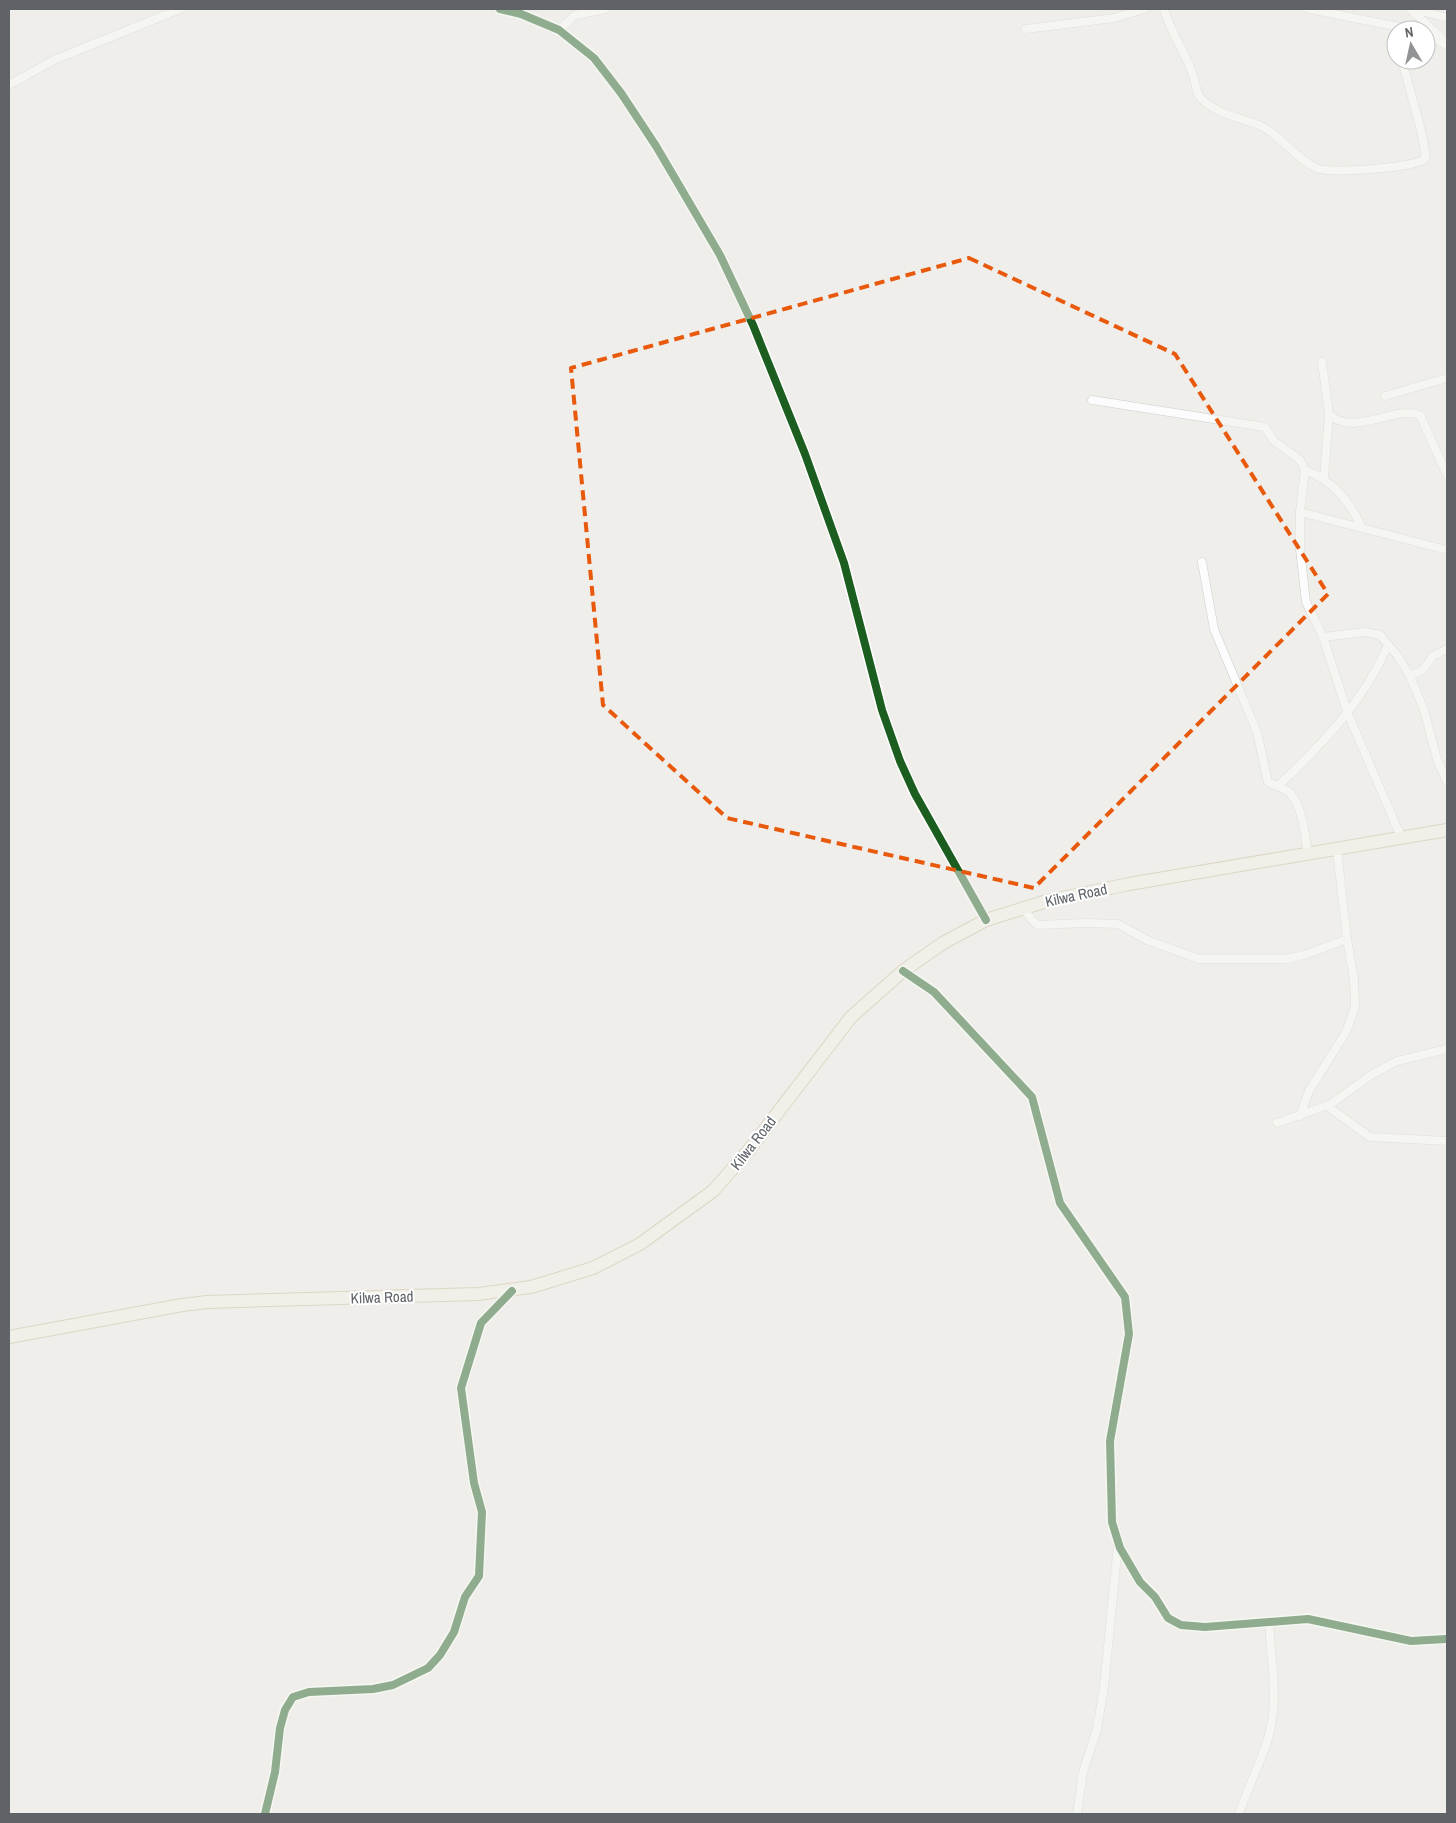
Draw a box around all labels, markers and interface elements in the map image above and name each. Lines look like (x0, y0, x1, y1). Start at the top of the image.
north arrow (1386, 20, 1436, 70)
text: N (1403, 23, 1414, 42)
street label: Kilwa Road (1043, 878, 1109, 912)
street label: Kilwa Road (725, 1112, 781, 1174)
street label: Kilwa Road (350, 1285, 414, 1309)

